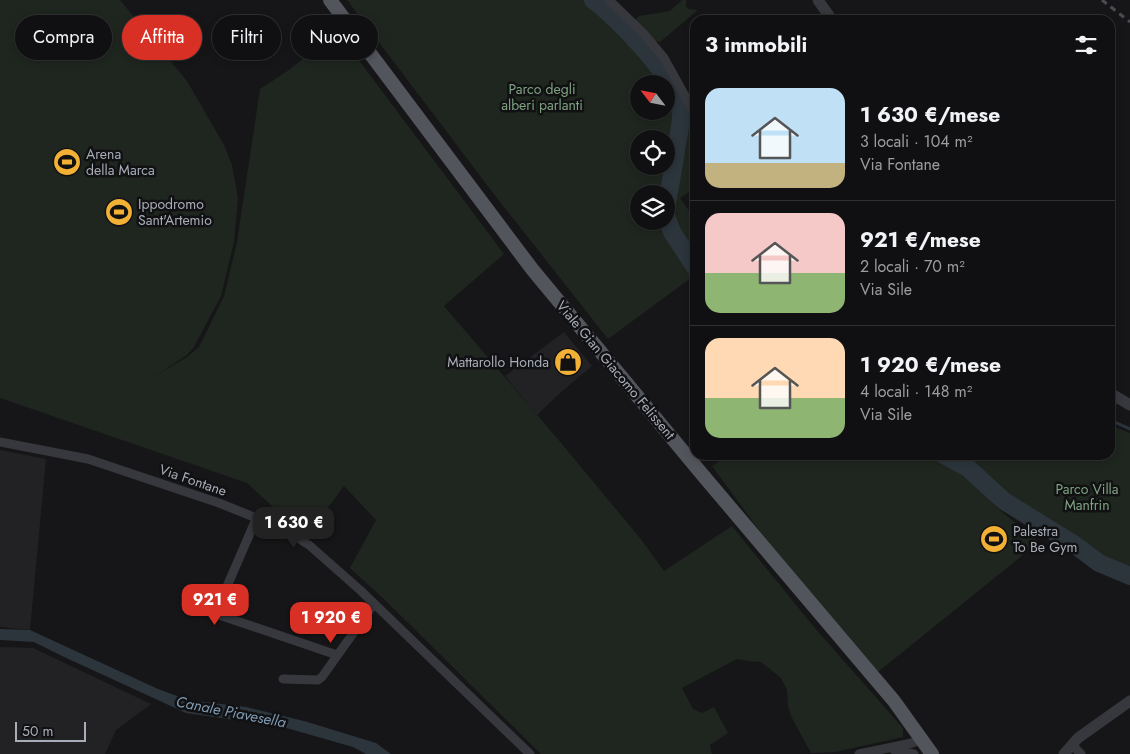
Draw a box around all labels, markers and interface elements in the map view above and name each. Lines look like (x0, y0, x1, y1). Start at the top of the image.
chip: Compra (15, 15, 112, 60)
chip: Affitta (122, 15, 202, 60)
chip: Filtri (212, 15, 281, 60)
chip: Nuovo (291, 15, 378, 60)
text: 3 immobili (705, 30, 807, 60)
icon: filters (1072, 31, 1100, 59)
north arrow (630, 75, 675, 120)
map controls (630, 75, 675, 230)
park label: Parco degli alberi parlanti (501, 79, 583, 115)
text: 1 630 €/mese (860, 100, 1000, 130)
icon: home (745, 108, 805, 168)
button: locate (630, 130, 675, 175)
text: 3 locali · 104 m² (860, 130, 972, 153)
place label: Arena della Marca (86, 144, 155, 180)
sports icon: Arena della Marca (52, 147, 82, 177)
text: Via Fontane (860, 153, 940, 176)
button: layers (630, 185, 675, 230)
place label: Ippodromo Sant'Artemio (138, 194, 212, 230)
sports icon: Ippodromo Sant'Artemio (104, 197, 134, 227)
text: 921 €/mese (860, 225, 981, 255)
icon: home (745, 233, 805, 293)
text: 2 locali · 70 m² (860, 255, 965, 278)
text: Via Sile (860, 278, 912, 301)
street label: Viale Gian Giacomo Felissent (552, 296, 680, 444)
shop icon: Mattarollo Honda (553, 347, 583, 377)
text: 1 920 €/mese (860, 350, 1001, 380)
place label: Mattarollo Honda (447, 352, 549, 372)
icon: home (745, 358, 805, 418)
text: 4 locali · 148 m² (860, 380, 972, 403)
text: Via Sile (860, 403, 912, 426)
street label: Via Fontane (157, 459, 229, 501)
park label: Parco Villa Manfrin (1055, 479, 1119, 515)
pin: 1 630 € (248, 506, 340, 549)
text: 1 630 € (264, 511, 324, 534)
place label: Palestra To Be Gym (1013, 521, 1077, 557)
sports icon: Palestra To Be Gym (979, 524, 1009, 554)
pin: 921 € (180, 584, 250, 626)
text: 921 € (193, 588, 237, 611)
pin: 1 920 € (285, 602, 377, 644)
text: 1 920 € (301, 606, 361, 629)
water label: Canale Piavesella (174, 691, 289, 734)
scale bar (15, 719, 86, 742)
text: 50 m (22, 721, 53, 741)

